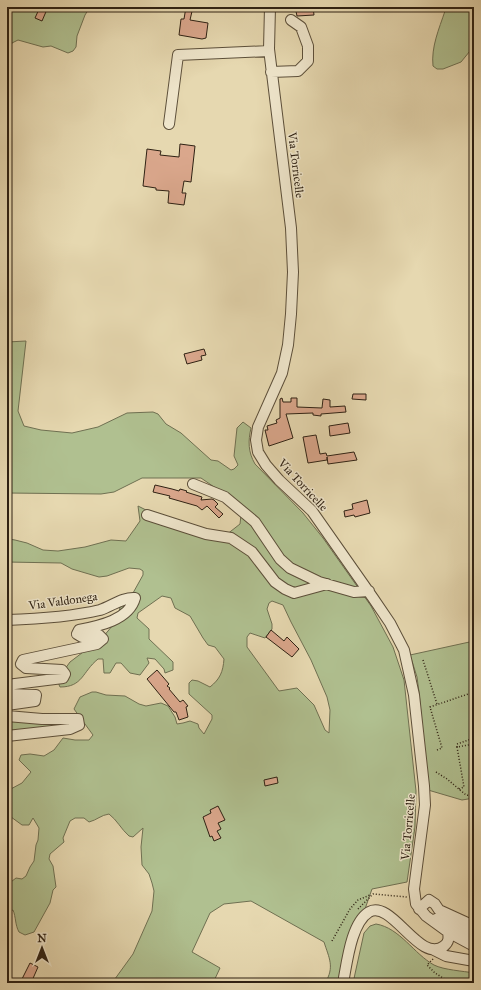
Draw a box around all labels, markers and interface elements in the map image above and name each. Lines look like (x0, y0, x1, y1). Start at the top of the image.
street label: Via Torricelle (285, 130, 307, 199)
street label: Via Torricelle (275, 455, 331, 514)
street label: Via Valdonega (27, 589, 99, 614)
street label: Via Torricelle (398, 793, 418, 862)
north arrow (22, 928, 62, 968)
text: N (37, 932, 47, 945)

